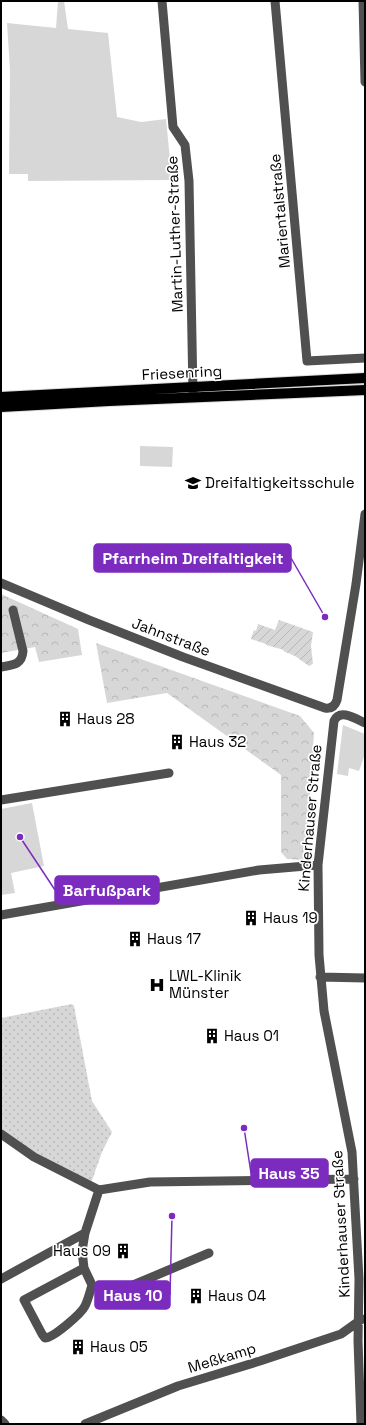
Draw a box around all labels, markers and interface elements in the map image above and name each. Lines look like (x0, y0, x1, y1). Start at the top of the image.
street label: Marientalstraße (265, 153, 294, 269)
street label: Martin-Luther-Straße (162, 155, 187, 313)
street label: Friesenring (141, 361, 223, 384)
place label: Dreifaltigkeitsschule (205, 473, 355, 492)
school or university icon: Dreifaltigkeitsschule (184, 474, 202, 492)
callout: Pfarrheim Dreifaltigkeit (94, 544, 291, 572)
text: Pfarrheim Dreifaltigkeit (102, 548, 284, 569)
street label: Jahnstraße (129, 613, 213, 660)
place label: Haus 28 (77, 709, 135, 728)
building icon: Haus 28 (56, 710, 74, 728)
place label: Haus 32 (189, 732, 246, 751)
building icon: Haus 32 (168, 733, 186, 751)
street label: Kinderhauser Straße (294, 743, 325, 892)
callout: Barfußpark (55, 876, 159, 904)
text: Barfußpark (63, 880, 151, 901)
place label: Haus 19 (263, 908, 318, 927)
building icon: Haus 19 (242, 909, 260, 927)
place label: Haus 17 (147, 929, 201, 948)
building icon: Haus 17 (126, 930, 144, 948)
place label: LWL-Klinik Münster (169, 966, 242, 1002)
hospital icon: LWL-Klinik Münster (148, 976, 166, 994)
place label: Haus 01 (224, 1026, 279, 1045)
building icon: Haus 01 (203, 1027, 221, 1045)
street label: Kinderhauser Straße (327, 1150, 354, 1298)
callout: Haus 35 (251, 1159, 328, 1187)
text: Haus 35 (258, 1163, 320, 1184)
place label: Haus 09 (53, 1241, 111, 1260)
building icon: Haus 09 (114, 1242, 132, 1260)
callout: Haus 10 (95, 1281, 170, 1309)
text: Haus 10 (103, 1285, 163, 1306)
place label: Haus 04 (208, 1286, 266, 1305)
building icon: Haus 04 (187, 1287, 205, 1305)
place label: Haus 05 (90, 1337, 148, 1356)
building icon: Haus 05 (69, 1338, 87, 1356)
street label: Meßkamp (185, 1338, 258, 1377)

